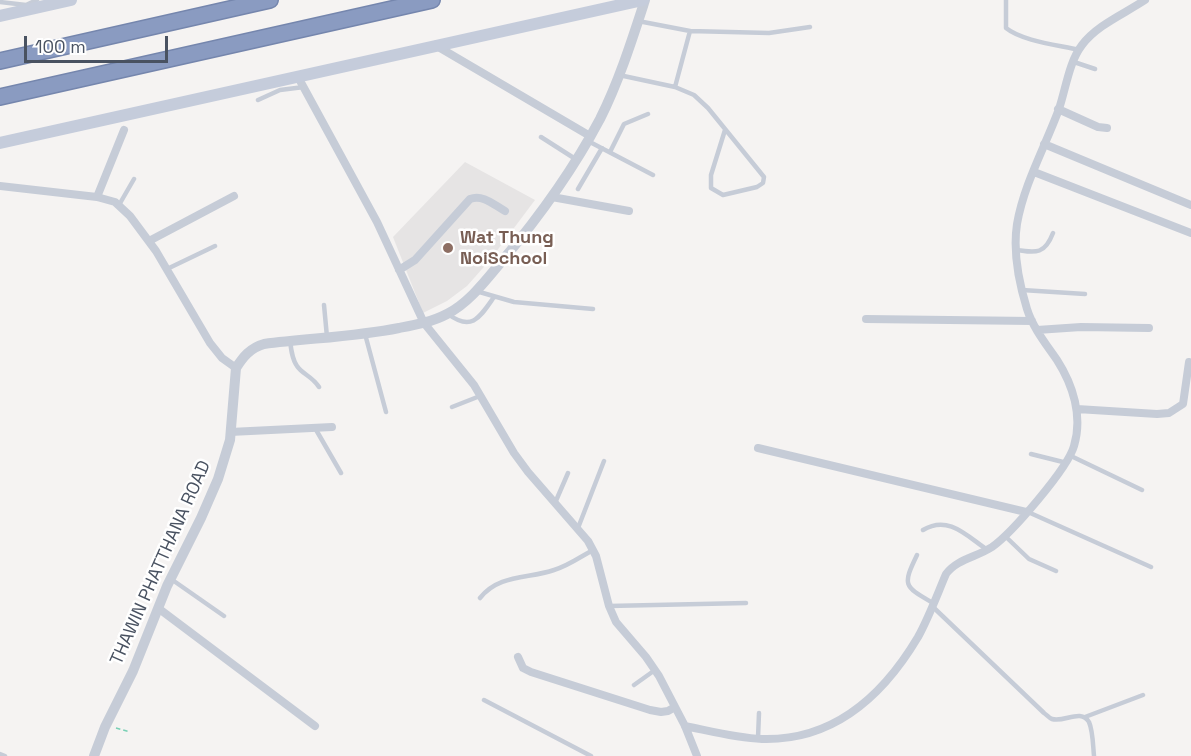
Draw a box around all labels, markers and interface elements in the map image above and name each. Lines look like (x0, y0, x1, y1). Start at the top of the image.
scale bar (27, 24, 171, 62)
text: 100 m (35, 35, 86, 58)
place label: Wat Thung NoiSchool (460, 227, 554, 270)
marker: Wat Thung NoiSchool (441, 241, 455, 255)
street label: THAWIN PHATTHANA ROAD (106, 458, 216, 668)

